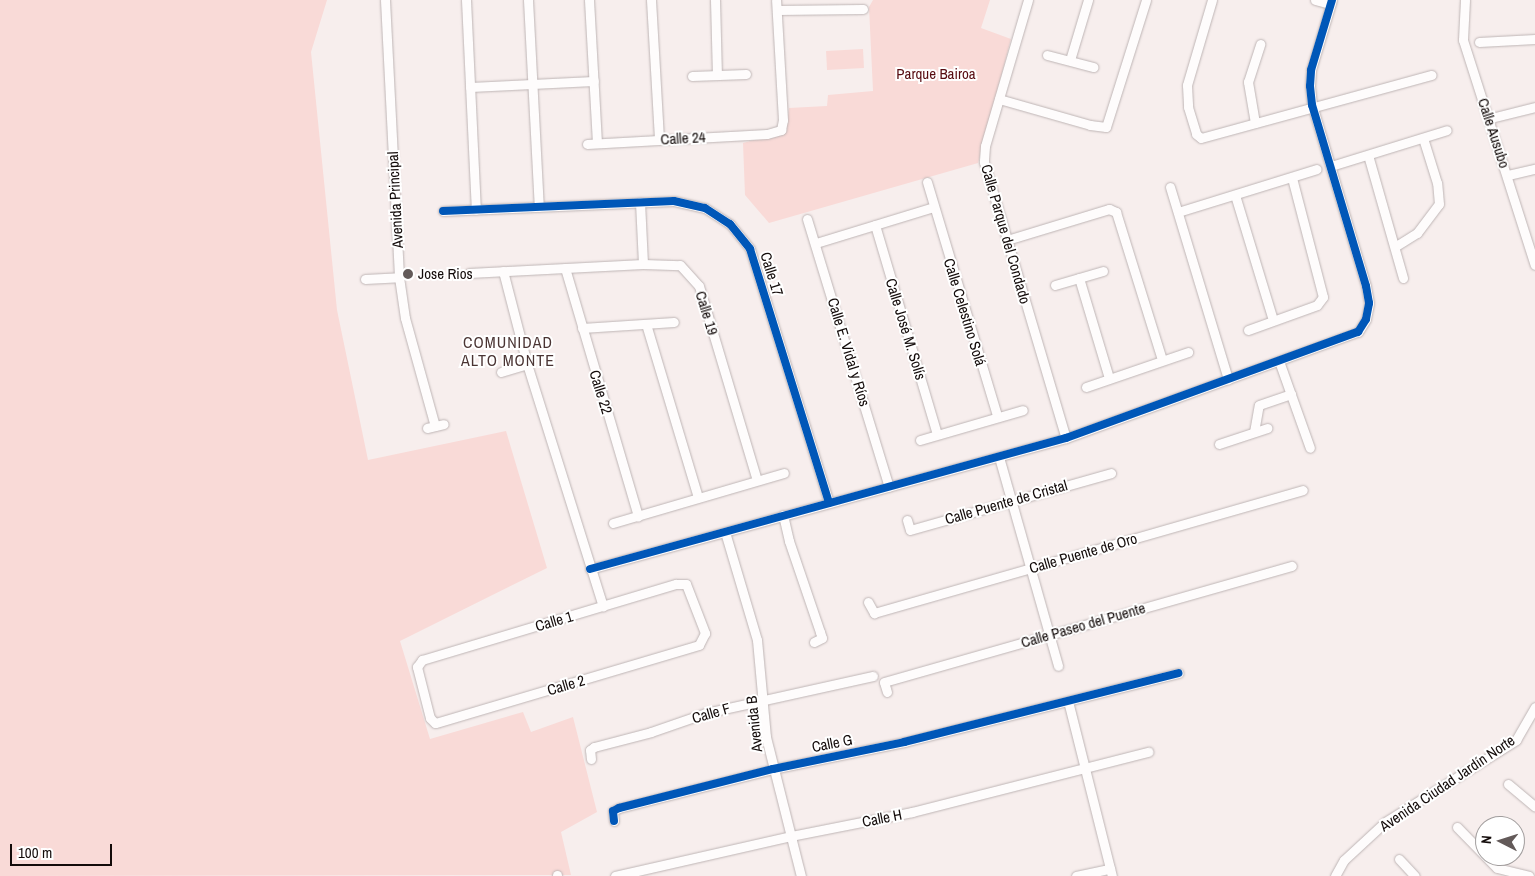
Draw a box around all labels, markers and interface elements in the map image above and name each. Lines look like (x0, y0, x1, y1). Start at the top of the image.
park label: Parque Bairoa (896, 65, 976, 83)
street label: Calle Ausubo (1474, 95, 1514, 171)
street label: Calle 24 (660, 128, 706, 148)
street label: Avenida Principal (383, 151, 407, 249)
street label: Calle Parque del Condado (977, 162, 1035, 306)
street label: Calle 17 (757, 250, 787, 298)
street label: Calle Celestino Solá (940, 256, 990, 368)
place label: Jose Rios (418, 265, 473, 283)
marker: Jose Rios (402, 268, 414, 280)
street label: Calle José M. Solís (882, 276, 930, 382)
street label: Calle 19 (692, 289, 722, 337)
street label: Calle E. Vidal y Ríos (824, 296, 874, 408)
district label: COMUNIDAD ALTO MONTE (460, 332, 556, 370)
street label: Calle 22 (586, 368, 616, 416)
street label: Calle Puente de Cristal (943, 476, 1069, 528)
street label: Calle Puente de Oro (1027, 529, 1139, 577)
street label: Calle Paseo del Puente (1019, 599, 1147, 651)
street label: Calle 1 (533, 607, 575, 635)
street label: Calle 2 (545, 671, 587, 699)
street label: Avenida B (742, 695, 766, 753)
street label: Calle F (690, 699, 732, 727)
street label: Calle G (810, 730, 854, 756)
street label: Avenida Ciudad Jardín Norte (1376, 731, 1518, 835)
street label: Calle H (860, 805, 904, 831)
north arrow (1475, 816, 1525, 866)
scale bar (12, 834, 115, 866)
text: N (1477, 835, 1495, 845)
text: 100 m (18, 842, 52, 863)

